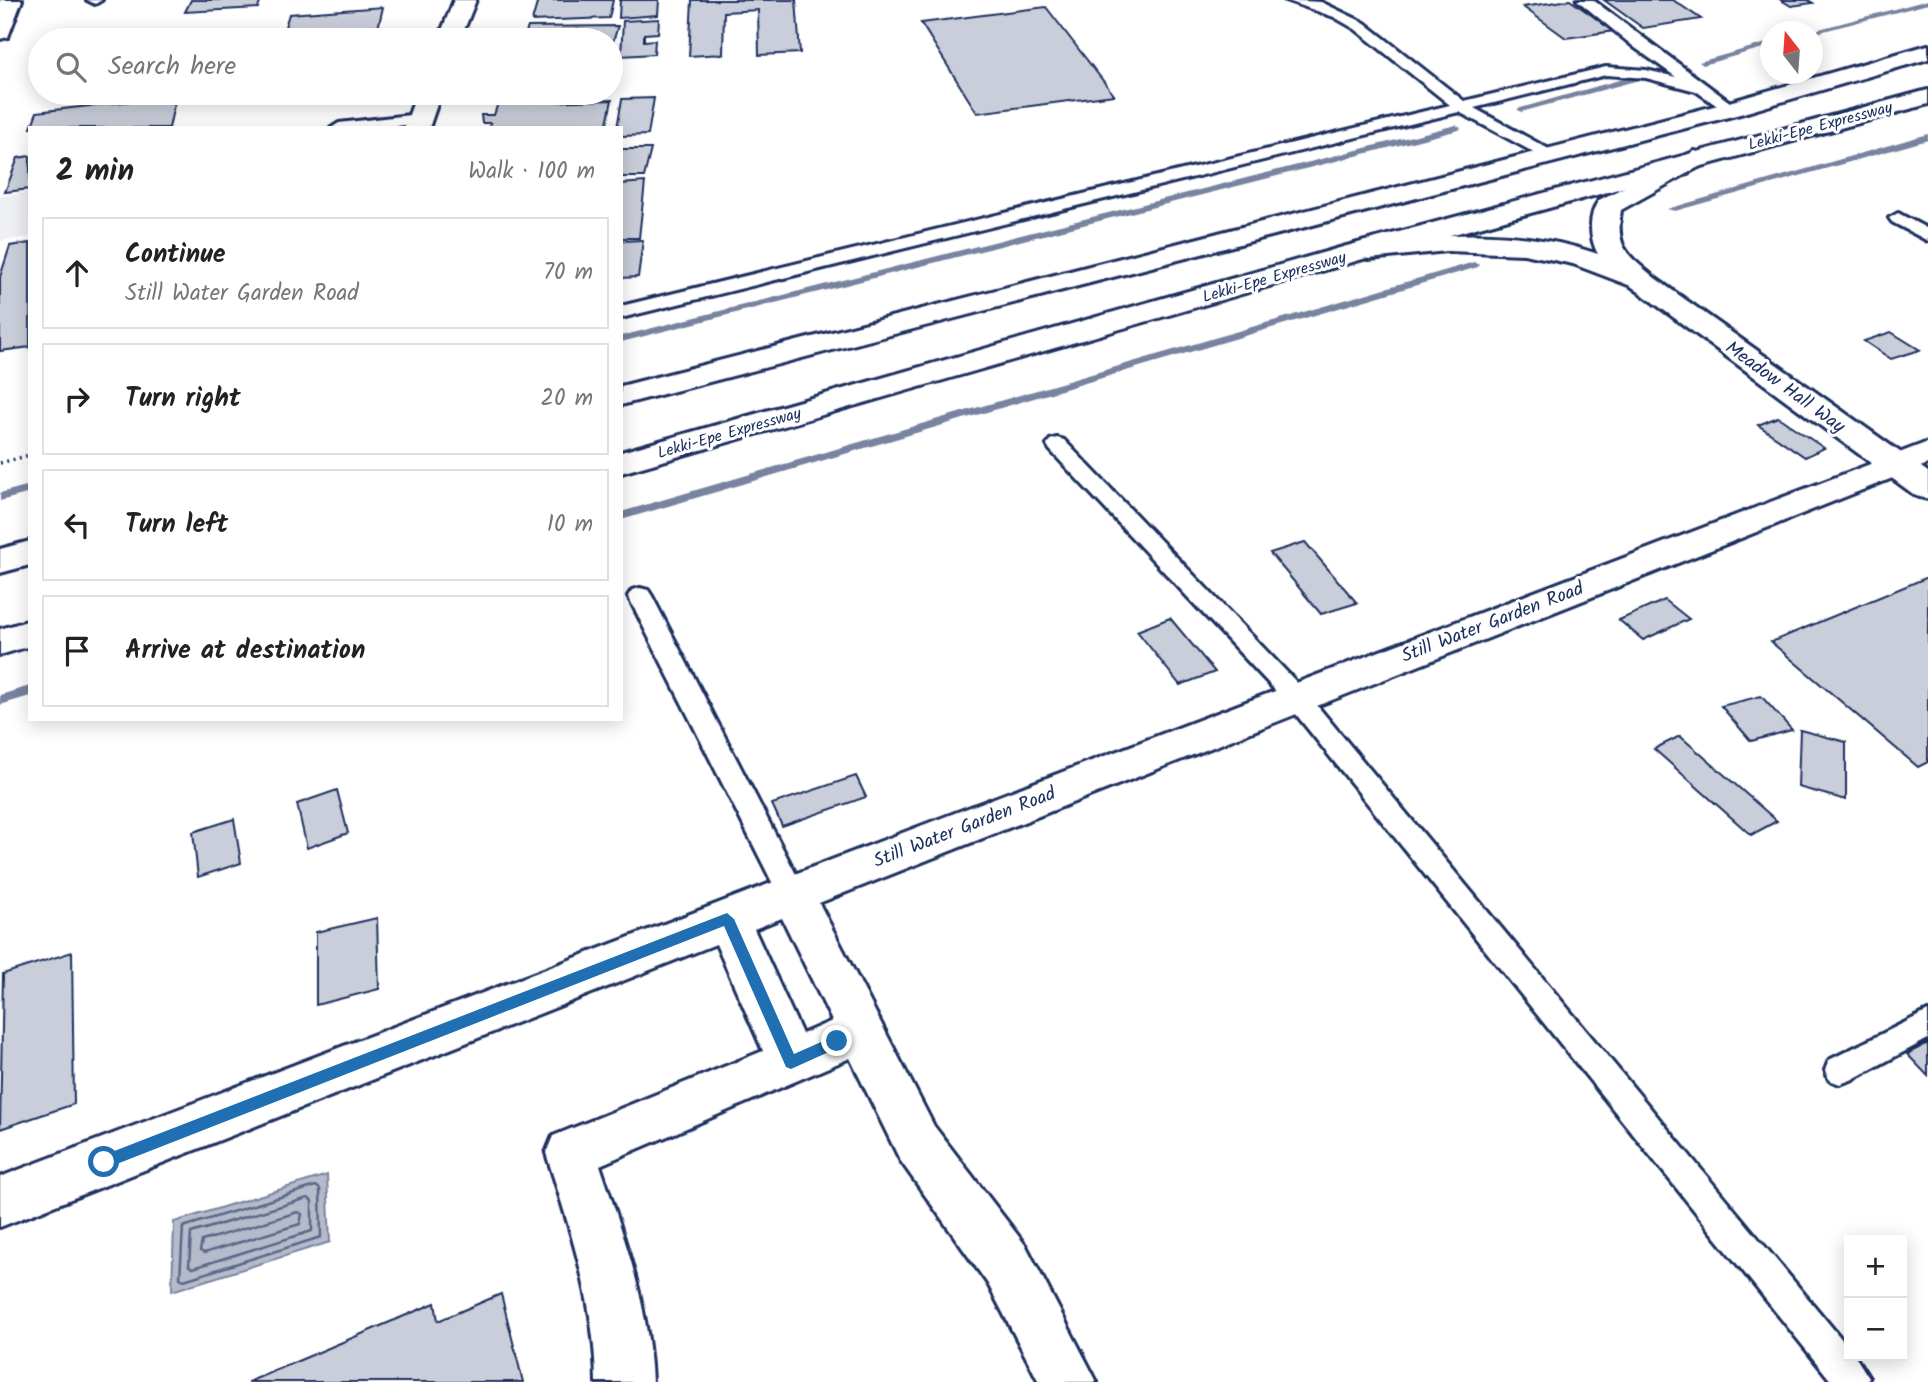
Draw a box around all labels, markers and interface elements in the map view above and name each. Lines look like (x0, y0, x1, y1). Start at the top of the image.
north arrow (1760, 21, 1823, 84)
search box (28, 28, 623, 105)
text: Search here (108, 46, 236, 88)
icon: search (52, 48, 90, 86)
street label: Lekki-Epe Expressway (1745, 95, 1896, 158)
text: 2 min (56, 148, 134, 196)
text: Walk · 100 m (468, 154, 595, 190)
text: Continue (125, 234, 226, 276)
street label: Lekki-Epe Expressway (1200, 245, 1350, 310)
icon: ahead (58, 254, 96, 292)
text: 70 m (543, 255, 593, 291)
text: Still Water Garden Road (125, 276, 359, 312)
street label: Meadow Hall Way (1718, 334, 1852, 442)
text: Turn right (125, 378, 241, 420)
icon: right (58, 380, 96, 418)
text: 20 m (541, 381, 593, 417)
street label: Lekki-Epe Expressway (655, 401, 805, 466)
text: Turn left (125, 504, 228, 546)
icon: left (58, 506, 96, 544)
text: 10 m (547, 507, 593, 543)
street label: Still Water Garden Road (1397, 574, 1589, 671)
text: Arrive at destination (125, 630, 365, 672)
icon: arrive (58, 632, 96, 670)
street label: Still Water Garden Road (869, 779, 1061, 876)
route end (821, 1025, 852, 1056)
route start (88, 1146, 119, 1177)
map controls (1844, 1235, 1907, 1361)
button: + (1844, 1235, 1907, 1298)
button: − (1844, 1298, 1907, 1361)

